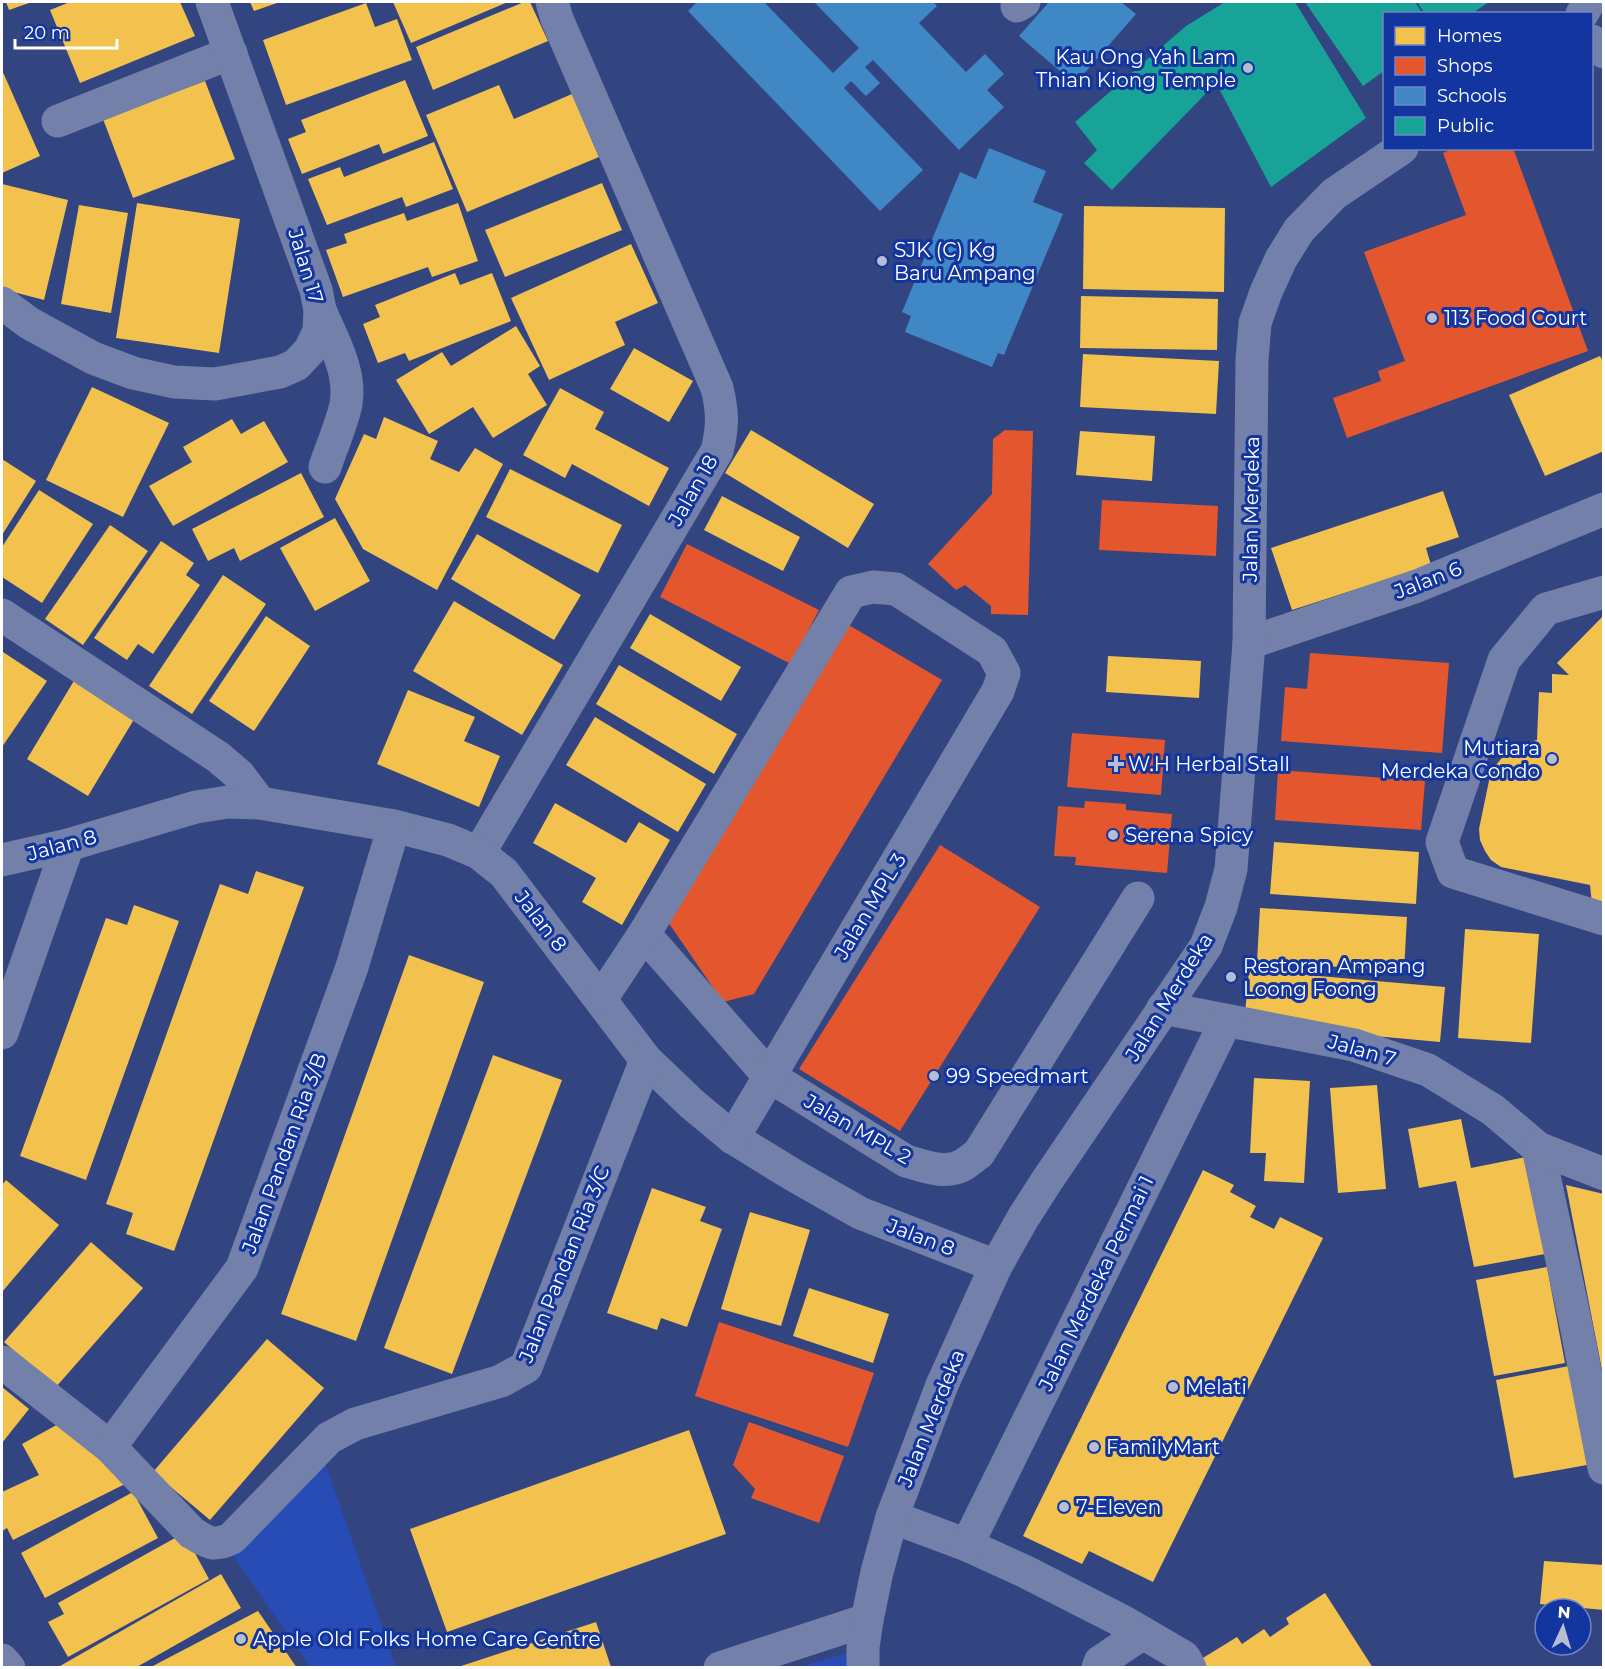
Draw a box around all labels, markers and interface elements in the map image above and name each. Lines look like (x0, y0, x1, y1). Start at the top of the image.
scale bar (15, 12, 117, 50)
legend (1383, 12, 1593, 150)
text: 20 m (24, 22, 70, 44)
text: Homes (1437, 25, 1502, 47)
place label: Kau Ong Yah Lam Thian Kiong Temple (1036, 45, 1236, 92)
text: Shops (1437, 55, 1493, 77)
marker: Kau Ong Yah Lam Thian Kiong Temple (1241, 61, 1255, 75)
text: Schools (1437, 85, 1507, 107)
text: Public (1437, 115, 1494, 137)
street label: Jalan 17 (283, 225, 329, 306)
place label: SJK (C) Kg Baru Ampang (894, 238, 1036, 285)
marker: SJK (C) Kg Baru Ampang (875, 254, 889, 268)
place label: 113 Food Court (1444, 306, 1587, 330)
marker: 113 Food Court (1425, 311, 1439, 325)
street label: Jalan Merdeka (1238, 436, 1264, 583)
street label: Jalan 18 (663, 450, 723, 531)
street label: Jalan 6 (1390, 556, 1465, 604)
place label: Mutiara Merdeka Condo (1381, 736, 1540, 783)
place label: W.H Herbal Stall (1128, 752, 1290, 776)
marker: Mutiara Merdeka Condo (1545, 752, 1559, 766)
marker: W.H Herbal Stall (1109, 757, 1123, 771)
place label: Serena Spicy (1125, 823, 1253, 847)
street label: Jalan 8 (24, 824, 99, 866)
marker: Serena Spicy (1106, 828, 1120, 842)
street label: Jalan MPL 3 (828, 849, 911, 964)
street label: Jalan 8 (509, 885, 572, 956)
street label: Jalan Merdeka (1120, 929, 1218, 1066)
place label: Restoran Ampang Loong Foong (1243, 954, 1425, 1001)
marker: Restoran Ampang Loong Foong (1224, 970, 1238, 984)
street label: Jalan 7 (1324, 1029, 1399, 1071)
street label: Jalan Pandan Ria 3/B (236, 1050, 331, 1257)
place label: 99 Speedmart (946, 1064, 1089, 1088)
marker: 99 Speedmart (927, 1069, 941, 1083)
street label: Jalan MPL 2 (799, 1088, 916, 1169)
street label: Jalan Pandan Ria 3/C (513, 1162, 614, 1367)
street label: Jalan Merdeka Permai 1 (1033, 1172, 1159, 1395)
street label: Jalan 8 (883, 1213, 958, 1261)
street label: Jalan Merdeka (892, 1346, 969, 1491)
place label: Melati (1185, 1375, 1247, 1399)
marker: Melati (1166, 1380, 1180, 1394)
place label: FamilyMart (1106, 1435, 1220, 1459)
marker: FamilyMart (1087, 1440, 1101, 1454)
place label: 7-Eleven (1076, 1495, 1161, 1519)
marker: 7-Eleven (1057, 1500, 1071, 1514)
north arrow (1533, 1597, 1593, 1657)
text: N (1557, 1603, 1571, 1622)
place label: Apple Old Folks Home Care Centre (253, 1627, 601, 1651)
marker: Apple Old Folks Home Care Centre (234, 1632, 248, 1646)

